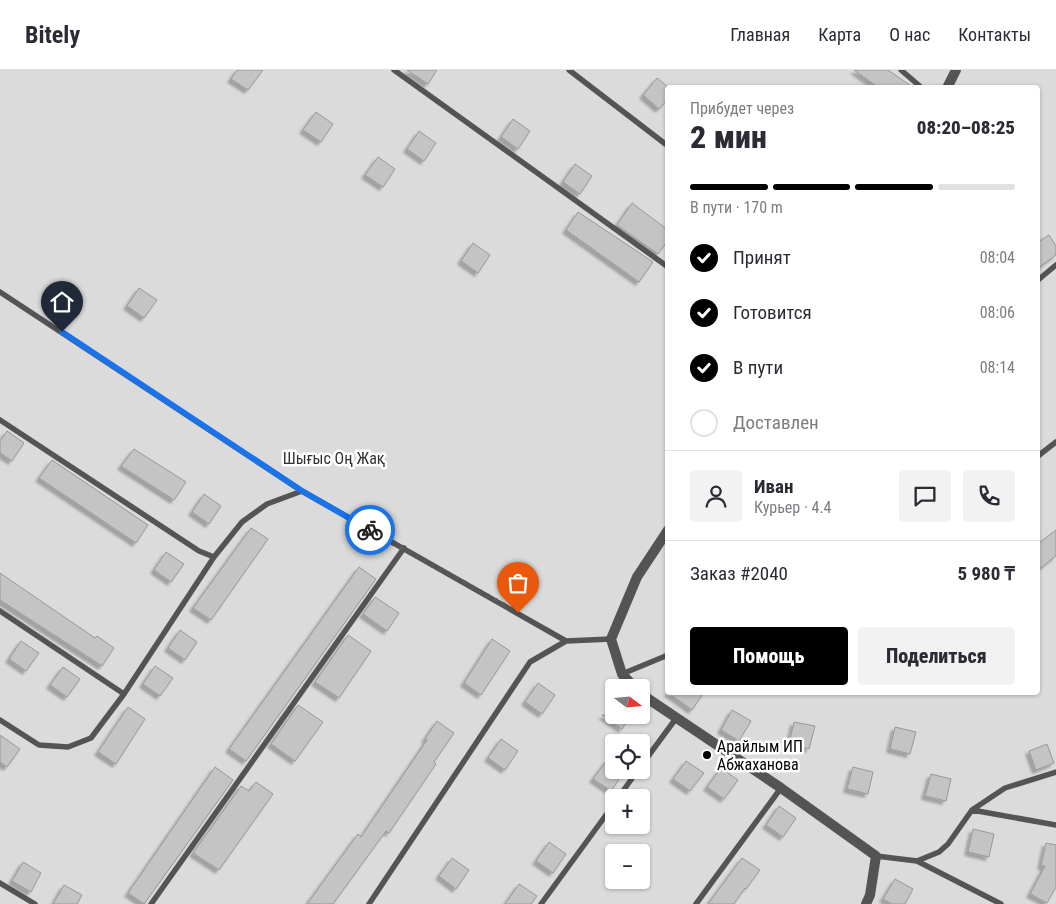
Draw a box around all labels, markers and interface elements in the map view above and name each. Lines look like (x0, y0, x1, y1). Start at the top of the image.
text: Bitely (25, 21, 80, 49)
text: Главная (730, 24, 790, 45)
text: Карта (818, 24, 861, 45)
text: О нас (889, 24, 930, 45)
text: Контакты (958, 24, 1031, 45)
text: Прибудет через (690, 99, 794, 118)
text: 08:20–08:25 (917, 116, 1015, 139)
text: 2 мин (690, 118, 767, 156)
text: В пути · 170 m (690, 198, 783, 217)
icon: check (690, 244, 718, 272)
text: Принят (733, 246, 791, 269)
text: 08:04 (980, 248, 1015, 267)
pin (41, 281, 83, 332)
icon: home (48, 288, 76, 316)
icon: check (690, 299, 718, 327)
text: Готовится (733, 301, 812, 324)
text: 08:06 (980, 303, 1015, 322)
icon: check (690, 354, 718, 382)
text: В пути (733, 356, 783, 379)
text: 08:14 (980, 358, 1015, 377)
text: Доставлен (733, 411, 819, 434)
park label: Шығыс Оң Жақ (283, 449, 385, 468)
button: person (690, 470, 742, 522)
button: chat (899, 470, 951, 522)
button: phone (963, 470, 1015, 522)
text: Иван (754, 475, 793, 498)
text: Курьер · 4.4 (754, 498, 832, 517)
courier (345, 505, 395, 555)
icon: bike (356, 516, 384, 544)
pin (497, 562, 539, 613)
text: Заказ #2040 (690, 562, 788, 585)
text: 5 980 ₸ (957, 562, 1015, 585)
icon: bag (504, 569, 532, 597)
button: Помощь (690, 627, 848, 685)
button: Поделиться (858, 627, 1015, 685)
north arrow (605, 679, 650, 724)
map controls (605, 679, 650, 889)
button: locate (605, 734, 650, 779)
place label: Арайлым ИП Абжаханова (717, 737, 803, 774)
marker: Арайлым ИП Абжаханова (701, 749, 713, 761)
button: + (605, 789, 650, 834)
button: − (605, 844, 650, 889)

